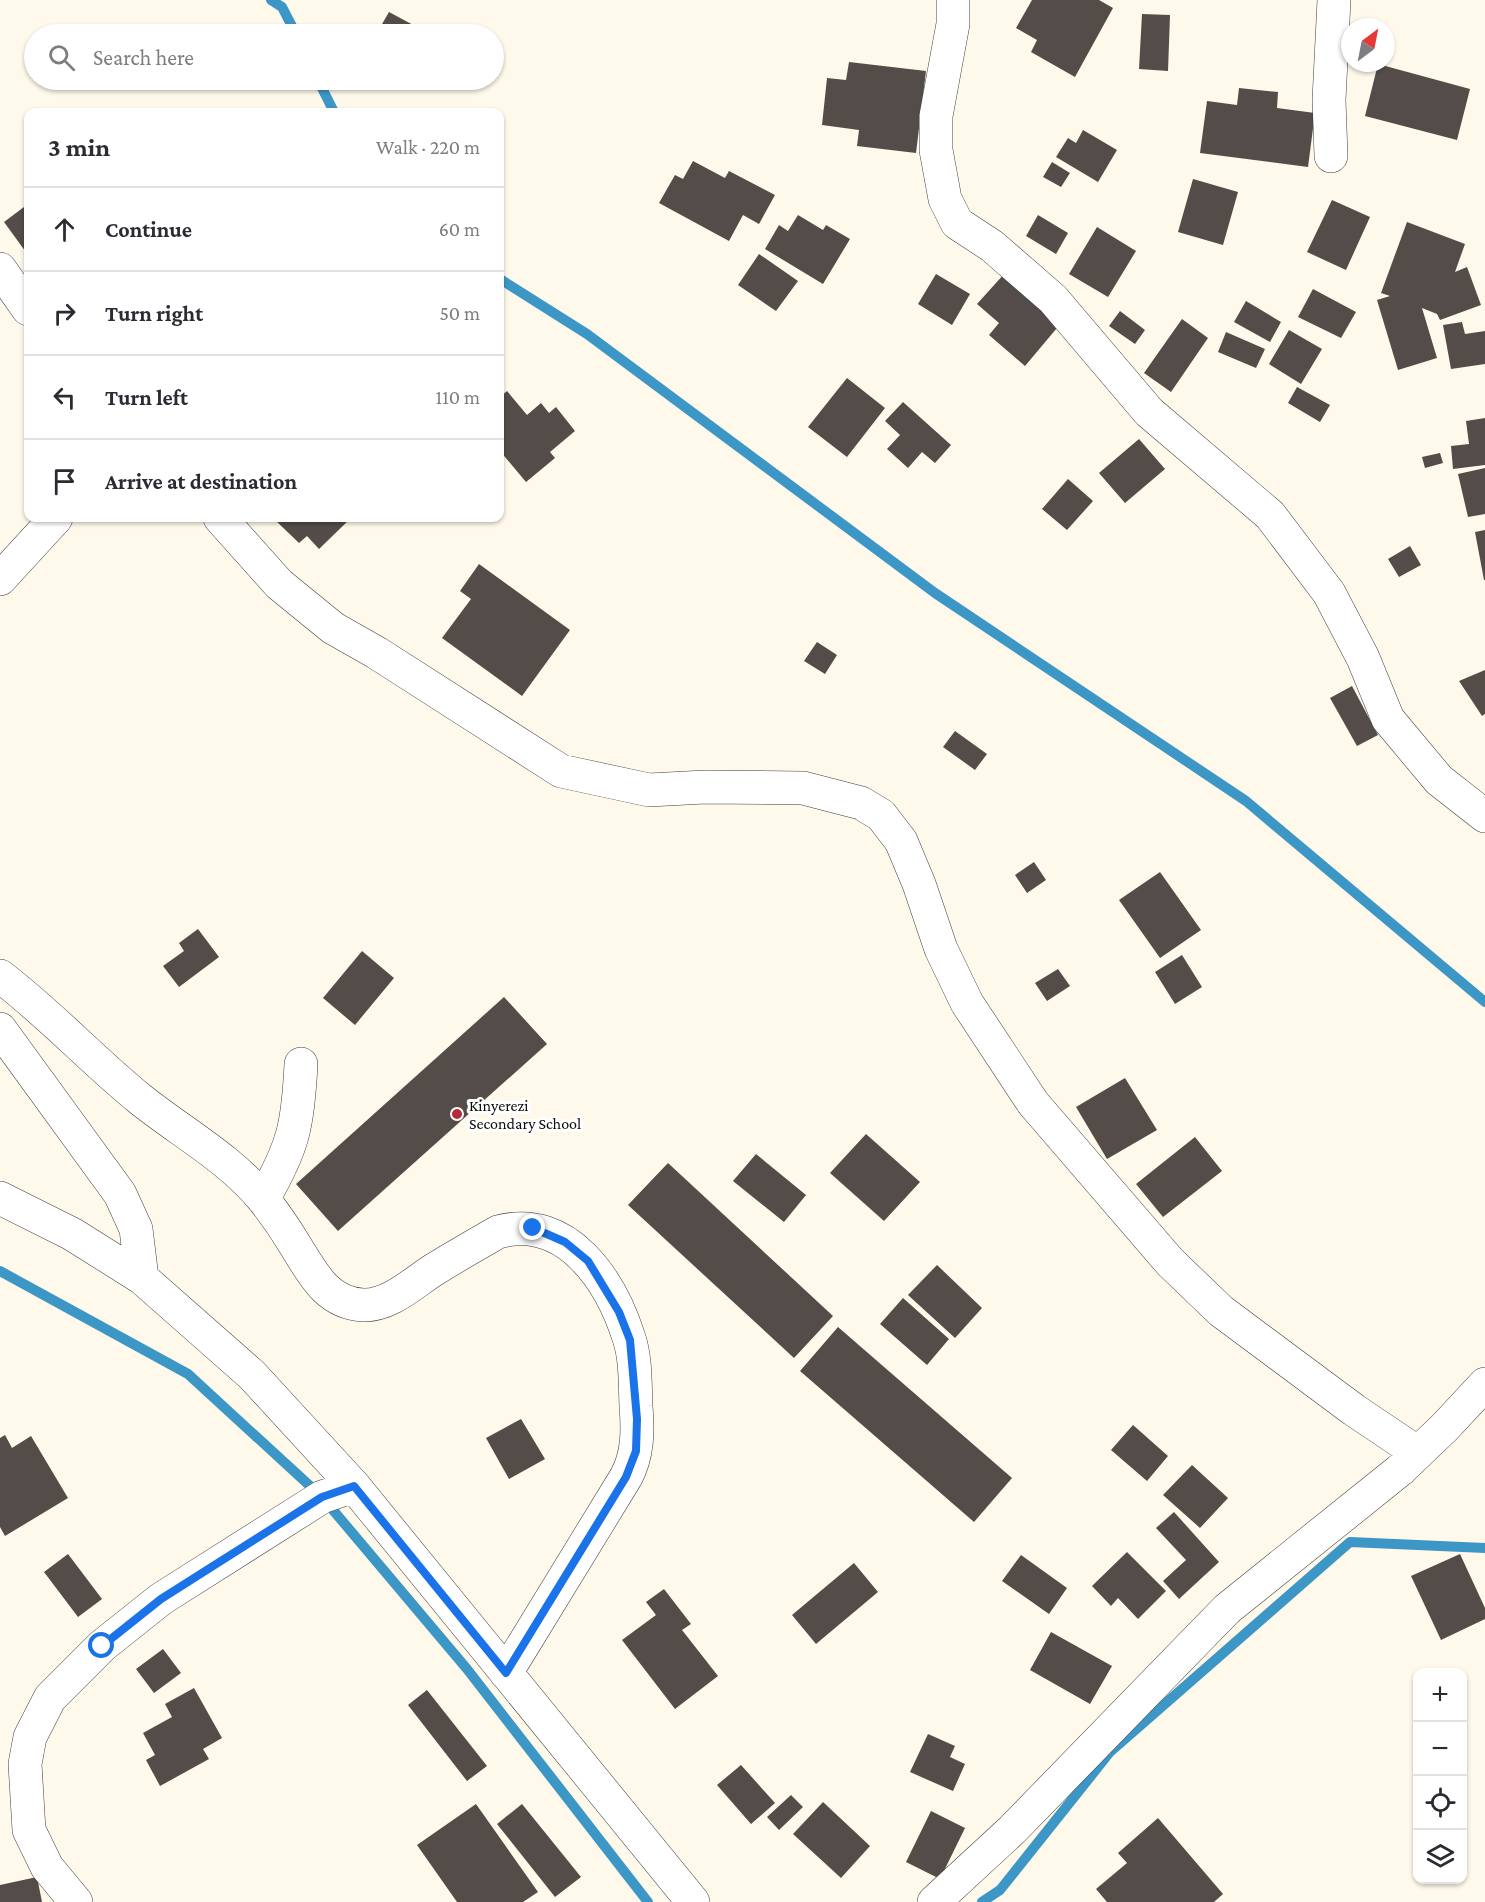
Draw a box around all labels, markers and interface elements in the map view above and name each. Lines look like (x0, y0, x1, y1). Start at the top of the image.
north arrow (1341, 18, 1395, 72)
search box (24, 24, 504, 90)
icon: search (45, 41, 78, 74)
text: Search here (93, 45, 194, 70)
text: 3 min (48, 133, 110, 162)
text: Walk · 220 m (376, 136, 480, 158)
icon: ahead (48, 213, 81, 246)
text: Continue (105, 217, 192, 242)
text: 60 m (439, 218, 480, 240)
icon: right (48, 297, 81, 330)
text: Turn right (105, 301, 203, 326)
text: 50 m (439, 302, 480, 324)
icon: left (48, 381, 81, 414)
text: Turn left (105, 385, 188, 410)
text: 110 m (436, 386, 480, 408)
icon: arrive (48, 465, 81, 498)
text: Arrive at destination (105, 469, 297, 494)
place label: Kinyerezi Secondary School (469, 1097, 581, 1133)
marker: Kinyerezi Secondary School (450, 1107, 464, 1121)
route end (519, 1214, 545, 1240)
route start (88, 1632, 114, 1658)
map controls (1413, 1668, 1467, 1884)
button: + (1413, 1668, 1467, 1722)
button: − (1413, 1722, 1467, 1776)
button: locate (1413, 1776, 1467, 1830)
button: layers (1413, 1830, 1467, 1884)

